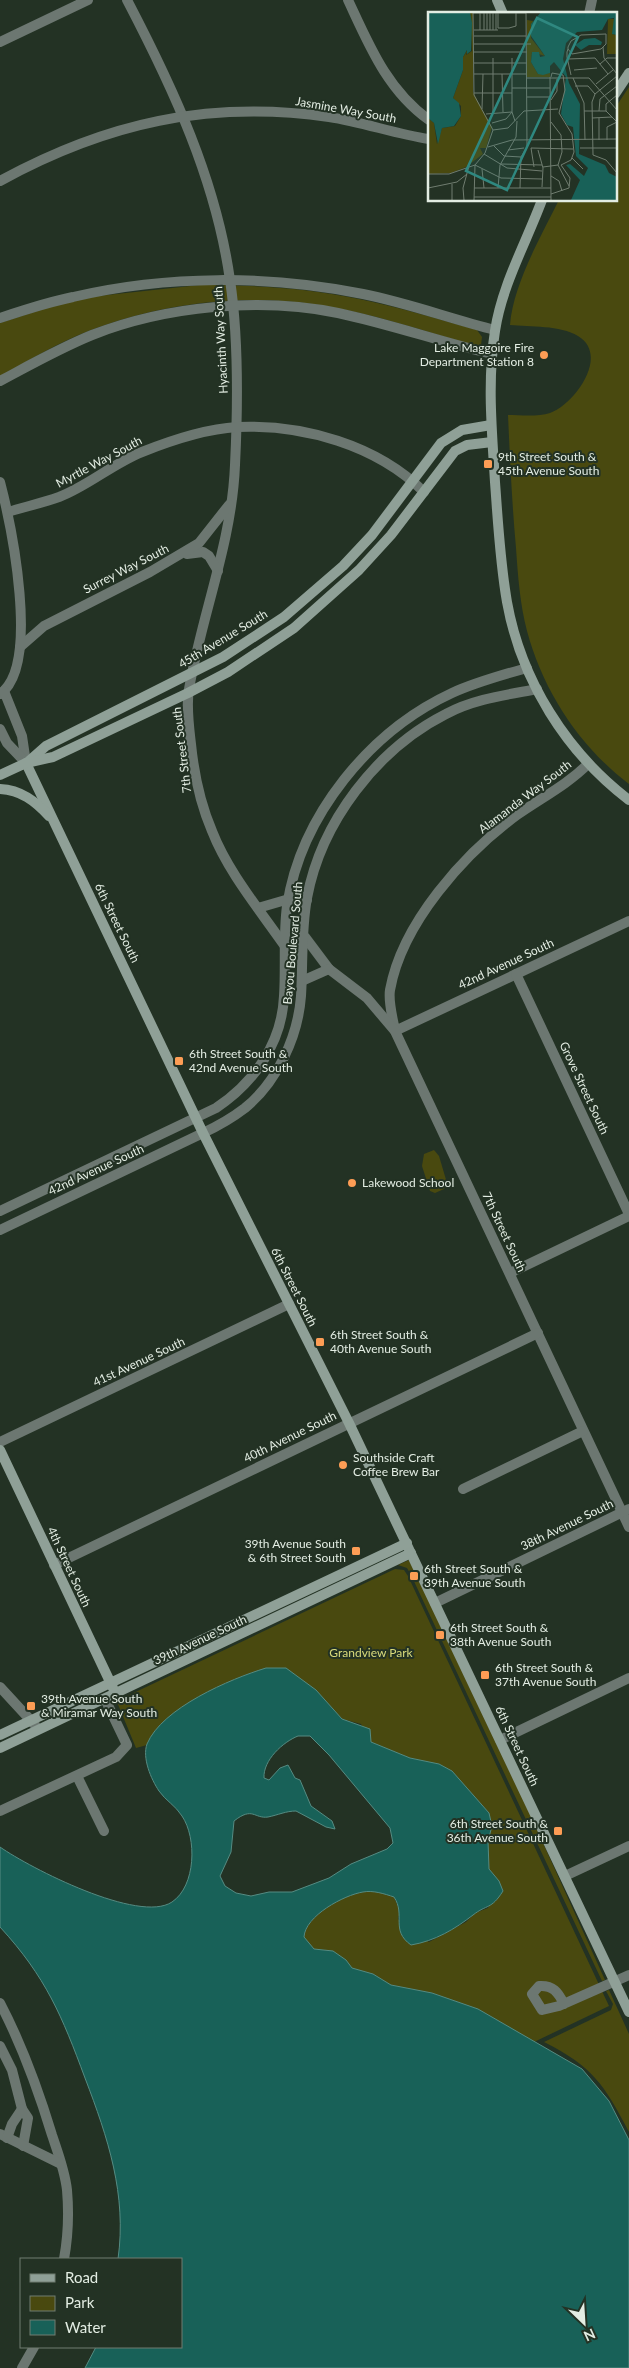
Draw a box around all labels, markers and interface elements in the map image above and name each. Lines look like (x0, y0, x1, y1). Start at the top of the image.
inset map (428, 12, 616, 201)
street label: Jasmine Way South (294, 93, 398, 126)
street label: Hyacinth Way South (210, 286, 231, 394)
place label: Lake Maggoire Fire Department Station 8 (420, 340, 534, 369)
marker: Lake Maggoire Fire Department Station 8 (538, 349, 550, 361)
street label: Myrtle Way South (53, 433, 144, 491)
place label: 9th Street South & 45th Avenue South (498, 449, 599, 478)
marker: 9th Street South & 45th Avenue South (482, 458, 494, 470)
street label: Surrey Way South (80, 541, 171, 597)
street label: 45th Avenue South (175, 606, 270, 671)
street label: 7th Street South (169, 706, 194, 794)
street label: Alamanda Way South (475, 757, 574, 836)
street label: 6th Street South (92, 881, 143, 965)
street label: Bayou Boulevard South (280, 881, 305, 1005)
street label: 42nd Avenue South (456, 935, 556, 992)
street label: Grove Street South (556, 1039, 612, 1137)
place label: 6th Street South & 42nd Avenue South (189, 1046, 293, 1075)
marker: 6th Street South & 42nd Avenue South (173, 1055, 185, 1067)
street label: 42nd Avenue South (46, 1141, 146, 1198)
place label: Lakewood School (362, 1175, 454, 1190)
marker: Lakewood School (346, 1177, 358, 1189)
street label: 7th Street South (479, 1189, 530, 1274)
street label: 6th Street South (268, 1245, 321, 1329)
place label: 6th Street South & 40th Avenue South (330, 1327, 431, 1356)
street label: 41st Avenue South (90, 1334, 187, 1389)
marker: 6th Street South & 40th Avenue South (314, 1336, 326, 1348)
street label: 40th Avenue South (241, 1408, 339, 1466)
place label: Southside Craft Coffee Brew Bar (353, 1450, 440, 1479)
marker: Southside Craft Coffee Brew Bar (337, 1459, 349, 1471)
street label: 38th Avenue South (518, 1496, 616, 1554)
street label: 4th Street South (44, 1524, 95, 1609)
place label: 39th Avenue South & 6th Street South (245, 1536, 346, 1565)
marker: 39th Avenue South & 6th Street South (350, 1545, 362, 1557)
place label: 6th Street South & 39th Avenue South (424, 1561, 525, 1590)
marker: 6th Street South & 39th Avenue South (408, 1570, 420, 1582)
street label: 39th Avenue South (151, 1611, 249, 1668)
place label: 6th Street South & 38th Avenue South (450, 1620, 551, 1649)
marker: 6th Street South & 38th Avenue South (434, 1629, 446, 1641)
park label: Grandview Park (329, 1645, 414, 1660)
place label: 6th Street South & 37th Avenue South (495, 1660, 596, 1689)
marker: 6th Street South & 37th Avenue South (479, 1669, 491, 1681)
place label: 39th Avenue South & Miramar Way South (41, 1691, 157, 1720)
marker: 39th Avenue South & Miramar Way South (25, 1700, 37, 1712)
street label: 6th Street South (492, 1703, 543, 1788)
place label: 6th Street South & 36th Avenue South (447, 1816, 548, 1845)
marker: 6th Street South & 36th Avenue South (552, 1825, 564, 1837)
legend (20, 2258, 182, 2348)
text: Road (65, 2268, 98, 2286)
text: Park (65, 2293, 95, 2311)
north arrow (559, 2298, 609, 2348)
text: Water (65, 2318, 106, 2336)
text: N (581, 2325, 598, 2345)

